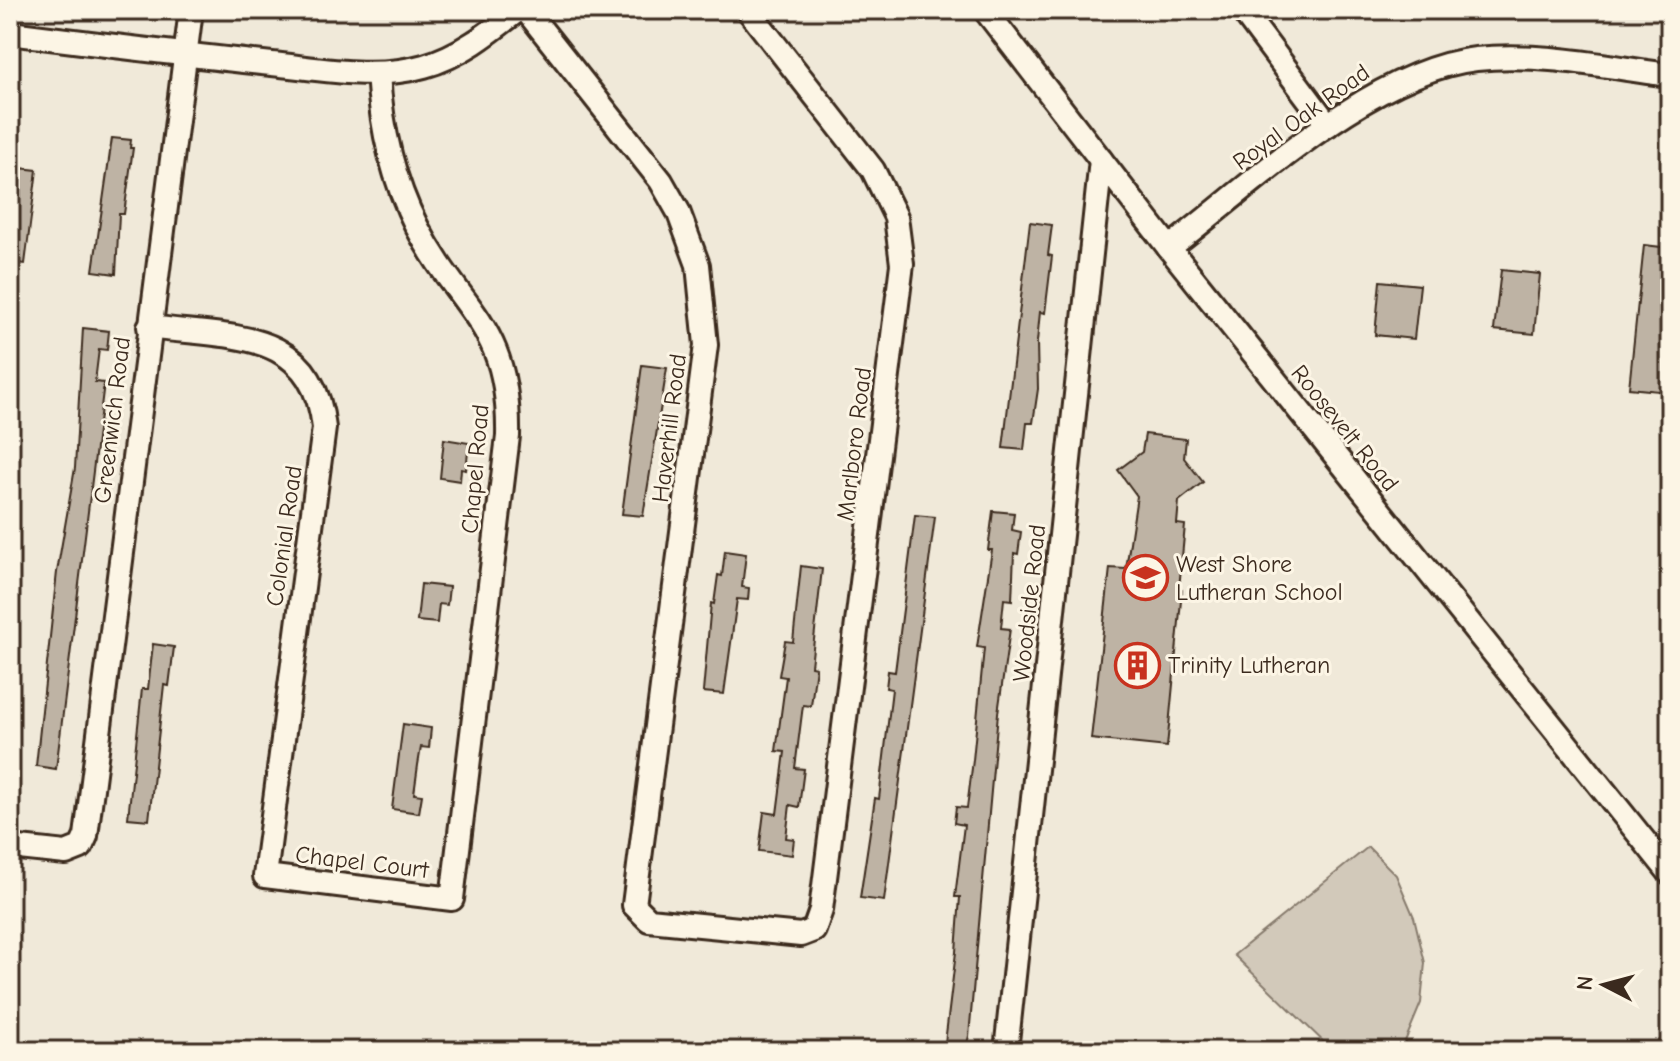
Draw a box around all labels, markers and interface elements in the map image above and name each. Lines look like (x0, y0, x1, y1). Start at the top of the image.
street label: Royal Oak Road (1227, 58, 1375, 176)
street label: Greenwich Road (88, 335, 136, 505)
street label: Haverhill Road (646, 352, 692, 504)
street label: Roosevelt Road (1285, 359, 1405, 497)
street label: Marlboro Road (831, 366, 877, 522)
street label: Chapel Road (455, 403, 495, 535)
street label: Colonial Road (260, 464, 308, 608)
street label: Woodside Road (1007, 523, 1051, 683)
place label: West Shore Lutheran School (1176, 550, 1343, 606)
school or university icon: West Shore Lutheran School (1121, 554, 1169, 602)
building icon: Trinity Lutheran (1113, 641, 1161, 689)
place label: Trinity Lutheran (1168, 651, 1330, 679)
street label: Chapel Court (294, 840, 431, 884)
north arrow (1564, 945, 1644, 1025)
text: N (1571, 975, 1599, 992)

